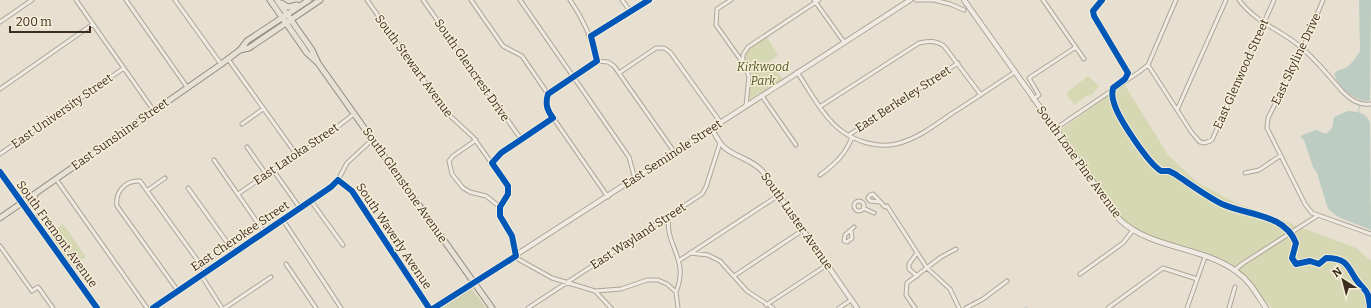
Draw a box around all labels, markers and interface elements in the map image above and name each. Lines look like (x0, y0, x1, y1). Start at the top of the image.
scale bar (10, 8, 90, 34)
street label: East Skyline Drive (1269, 11, 1323, 107)
street label: South Stewart Avenue (372, 12, 456, 120)
text: 200 m (16, 15, 52, 29)
street label: South Glencrest Drive (431, 16, 513, 124)
street label: East Glenwood Street (1210, 16, 1272, 131)
park label: Kirkwood Park (737, 60, 789, 88)
street label: East Berkeley Street (853, 63, 954, 135)
street label: East University Street (9, 70, 116, 151)
street label: East Sunshine Street (69, 95, 172, 173)
street label: South Lone Pine Avenue (1034, 103, 1124, 221)
street label: East Seminole Street (620, 116, 725, 191)
street label: East Latoka Street (251, 120, 342, 188)
street label: South Glenstone Avenue (360, 125, 450, 245)
street label: South Luster Avenue (758, 170, 836, 272)
street label: South Fremont Avenue (14, 178, 100, 290)
street label: South Waverly Avenue (353, 180, 435, 292)
street label: East Cherokee Street (188, 198, 292, 274)
street label: East Wayland Street (588, 200, 689, 272)
north arrow (1323, 260, 1363, 300)
text: N (1330, 264, 1345, 280)

